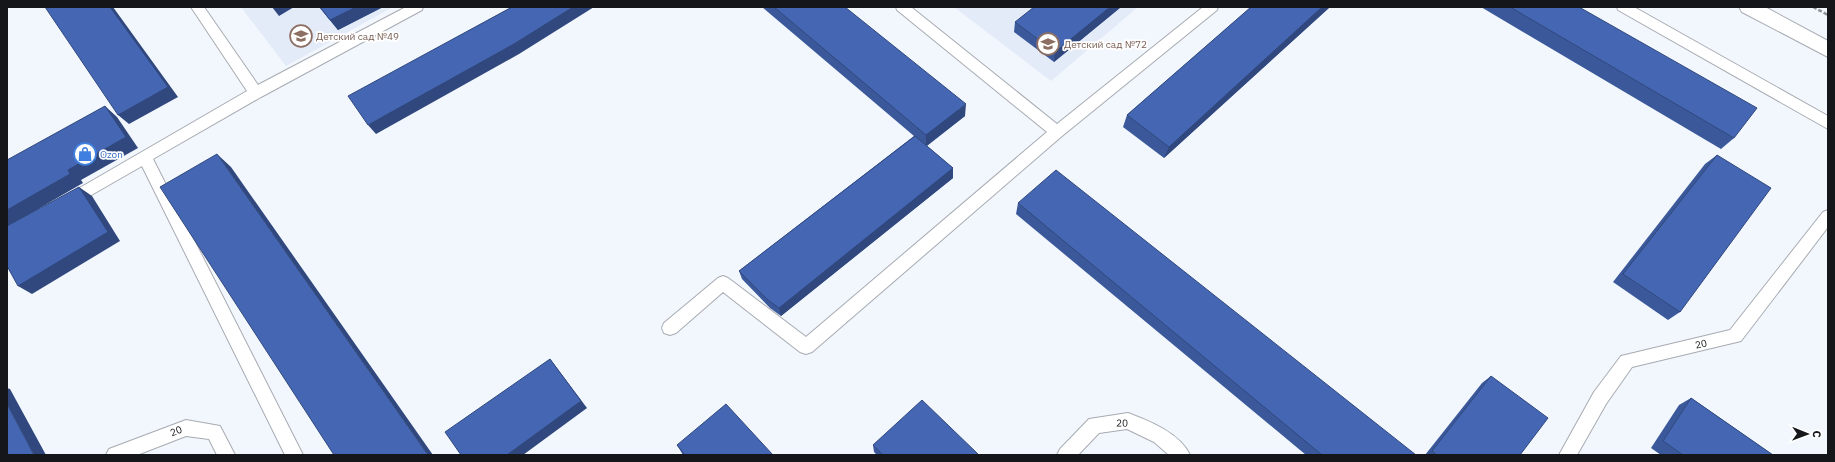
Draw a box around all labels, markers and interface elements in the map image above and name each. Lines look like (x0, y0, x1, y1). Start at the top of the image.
school or university icon: Детский сад №49 (288, 23, 314, 49)
place label: Детский сад №49 (316, 30, 399, 43)
school or university icon: Детский сад №72 (1035, 31, 1061, 57)
place label: Детский сад №72 (1064, 38, 1147, 51)
shop icon: Ozon (72, 141, 98, 167)
place label: Ozon (100, 148, 123, 161)
street label: 20 (1694, 336, 1708, 352)
north arrow (1787, 414, 1827, 454)
street label: 20 (1116, 416, 1128, 430)
street label: 20 (168, 423, 184, 439)
text: С (1810, 430, 1824, 438)

